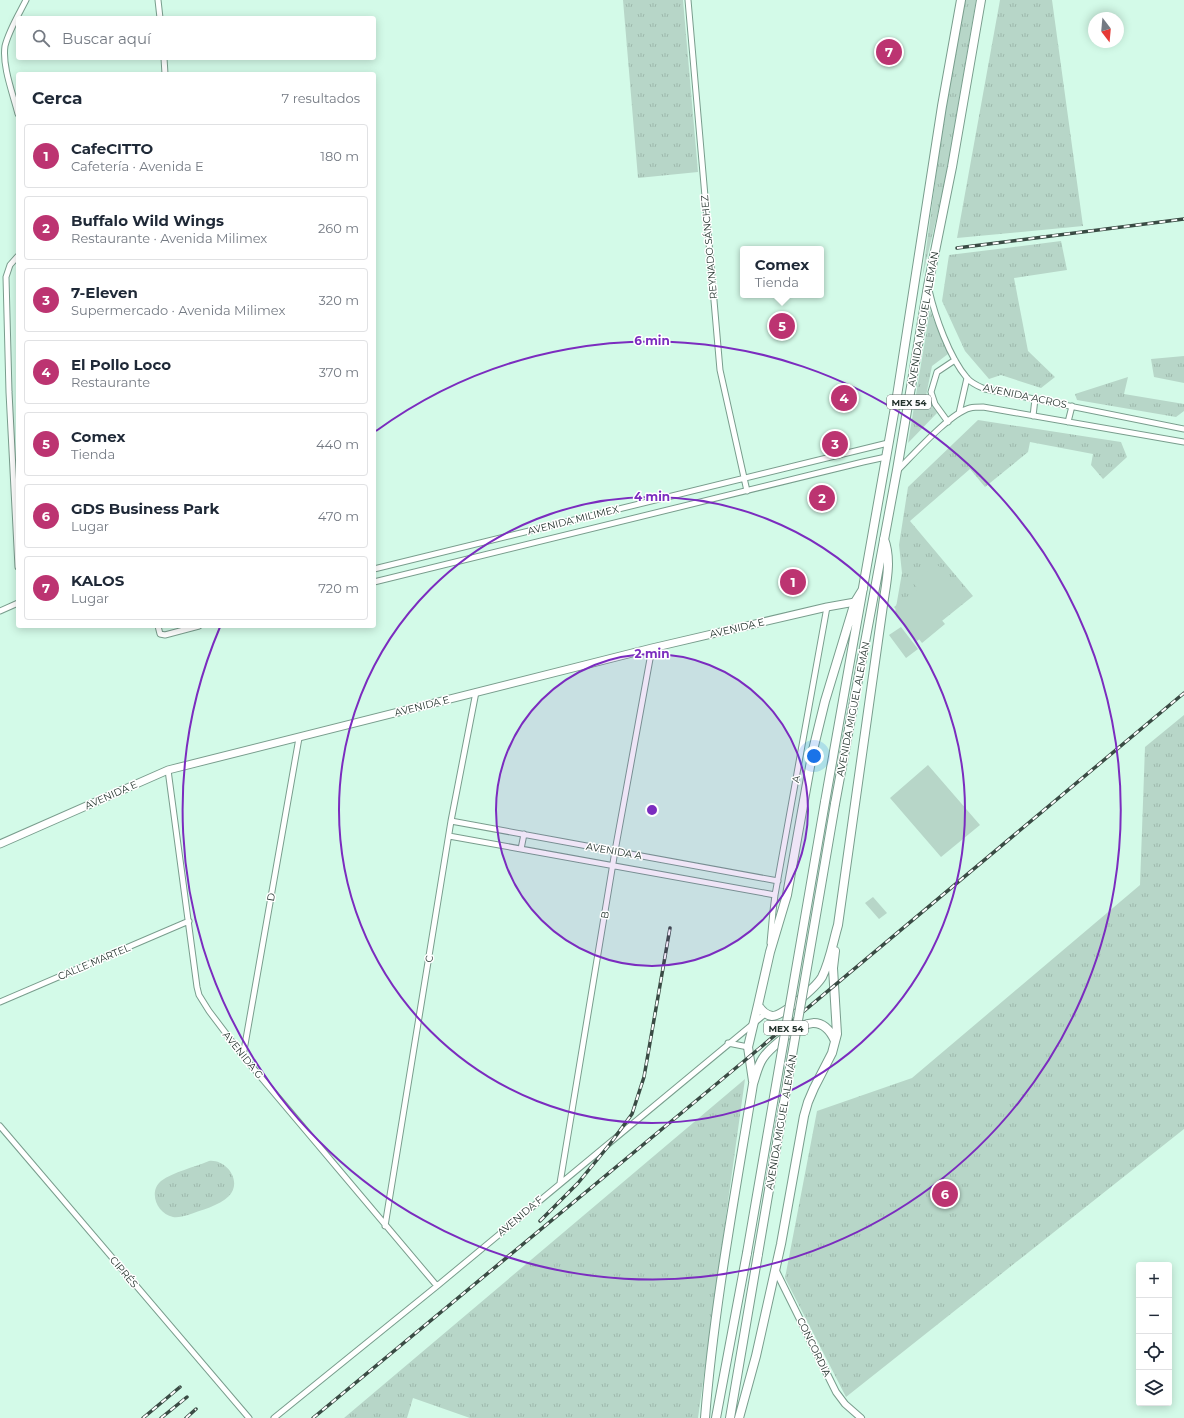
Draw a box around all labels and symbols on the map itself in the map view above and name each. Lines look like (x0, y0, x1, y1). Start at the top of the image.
north arrow (1088, 12, 1124, 48)
pin: 7 (876, 37, 902, 67)
street label: REYNADO SÁNCHEZ (698, 194, 720, 300)
street label: AVENIDA MIGUEL ALEMÁN (905, 250, 941, 388)
pin: 5 (769, 311, 795, 341)
text: 6 min (634, 333, 670, 348)
street label: AVENIDA ACROS (982, 381, 1068, 411)
pin: 4 (831, 383, 857, 413)
road number: MEX 54 (887, 395, 931, 409)
pin: 3 (822, 429, 848, 459)
pin: 2 (809, 483, 835, 513)
text: 4 min (634, 489, 670, 504)
street label: AVENIDA MILIMEX (526, 502, 620, 538)
pin: 1 (780, 567, 806, 597)
street label: AVENIDA E (708, 615, 766, 641)
street label: AVENIDA MIGUEL ALEMÁN (834, 640, 872, 778)
text: 2 min (635, 646, 669, 661)
street label: AVENIDA E (393, 693, 451, 719)
your location (804, 746, 824, 766)
street label: A (789, 774, 803, 784)
street label: AVENIDA E (83, 778, 140, 812)
centre of rings (645, 803, 659, 817)
street label: AVENIDA A (585, 840, 644, 862)
street label: D (264, 892, 278, 902)
street label: B (598, 910, 612, 920)
street label: CALLE MARTEL (56, 941, 132, 983)
street label: C (422, 954, 436, 964)
road number: MEX 54 (764, 1021, 808, 1035)
street label: AVENIDA G (220, 1029, 266, 1081)
street label: AVENIDA MIGUEL ALEMÁN (763, 1053, 799, 1191)
pin: 6 (932, 1179, 958, 1209)
street label: AVENIDA F (494, 1193, 546, 1239)
street label: CIPRÉS (107, 1254, 141, 1290)
street label: CONCORDIA (794, 1315, 834, 1379)

